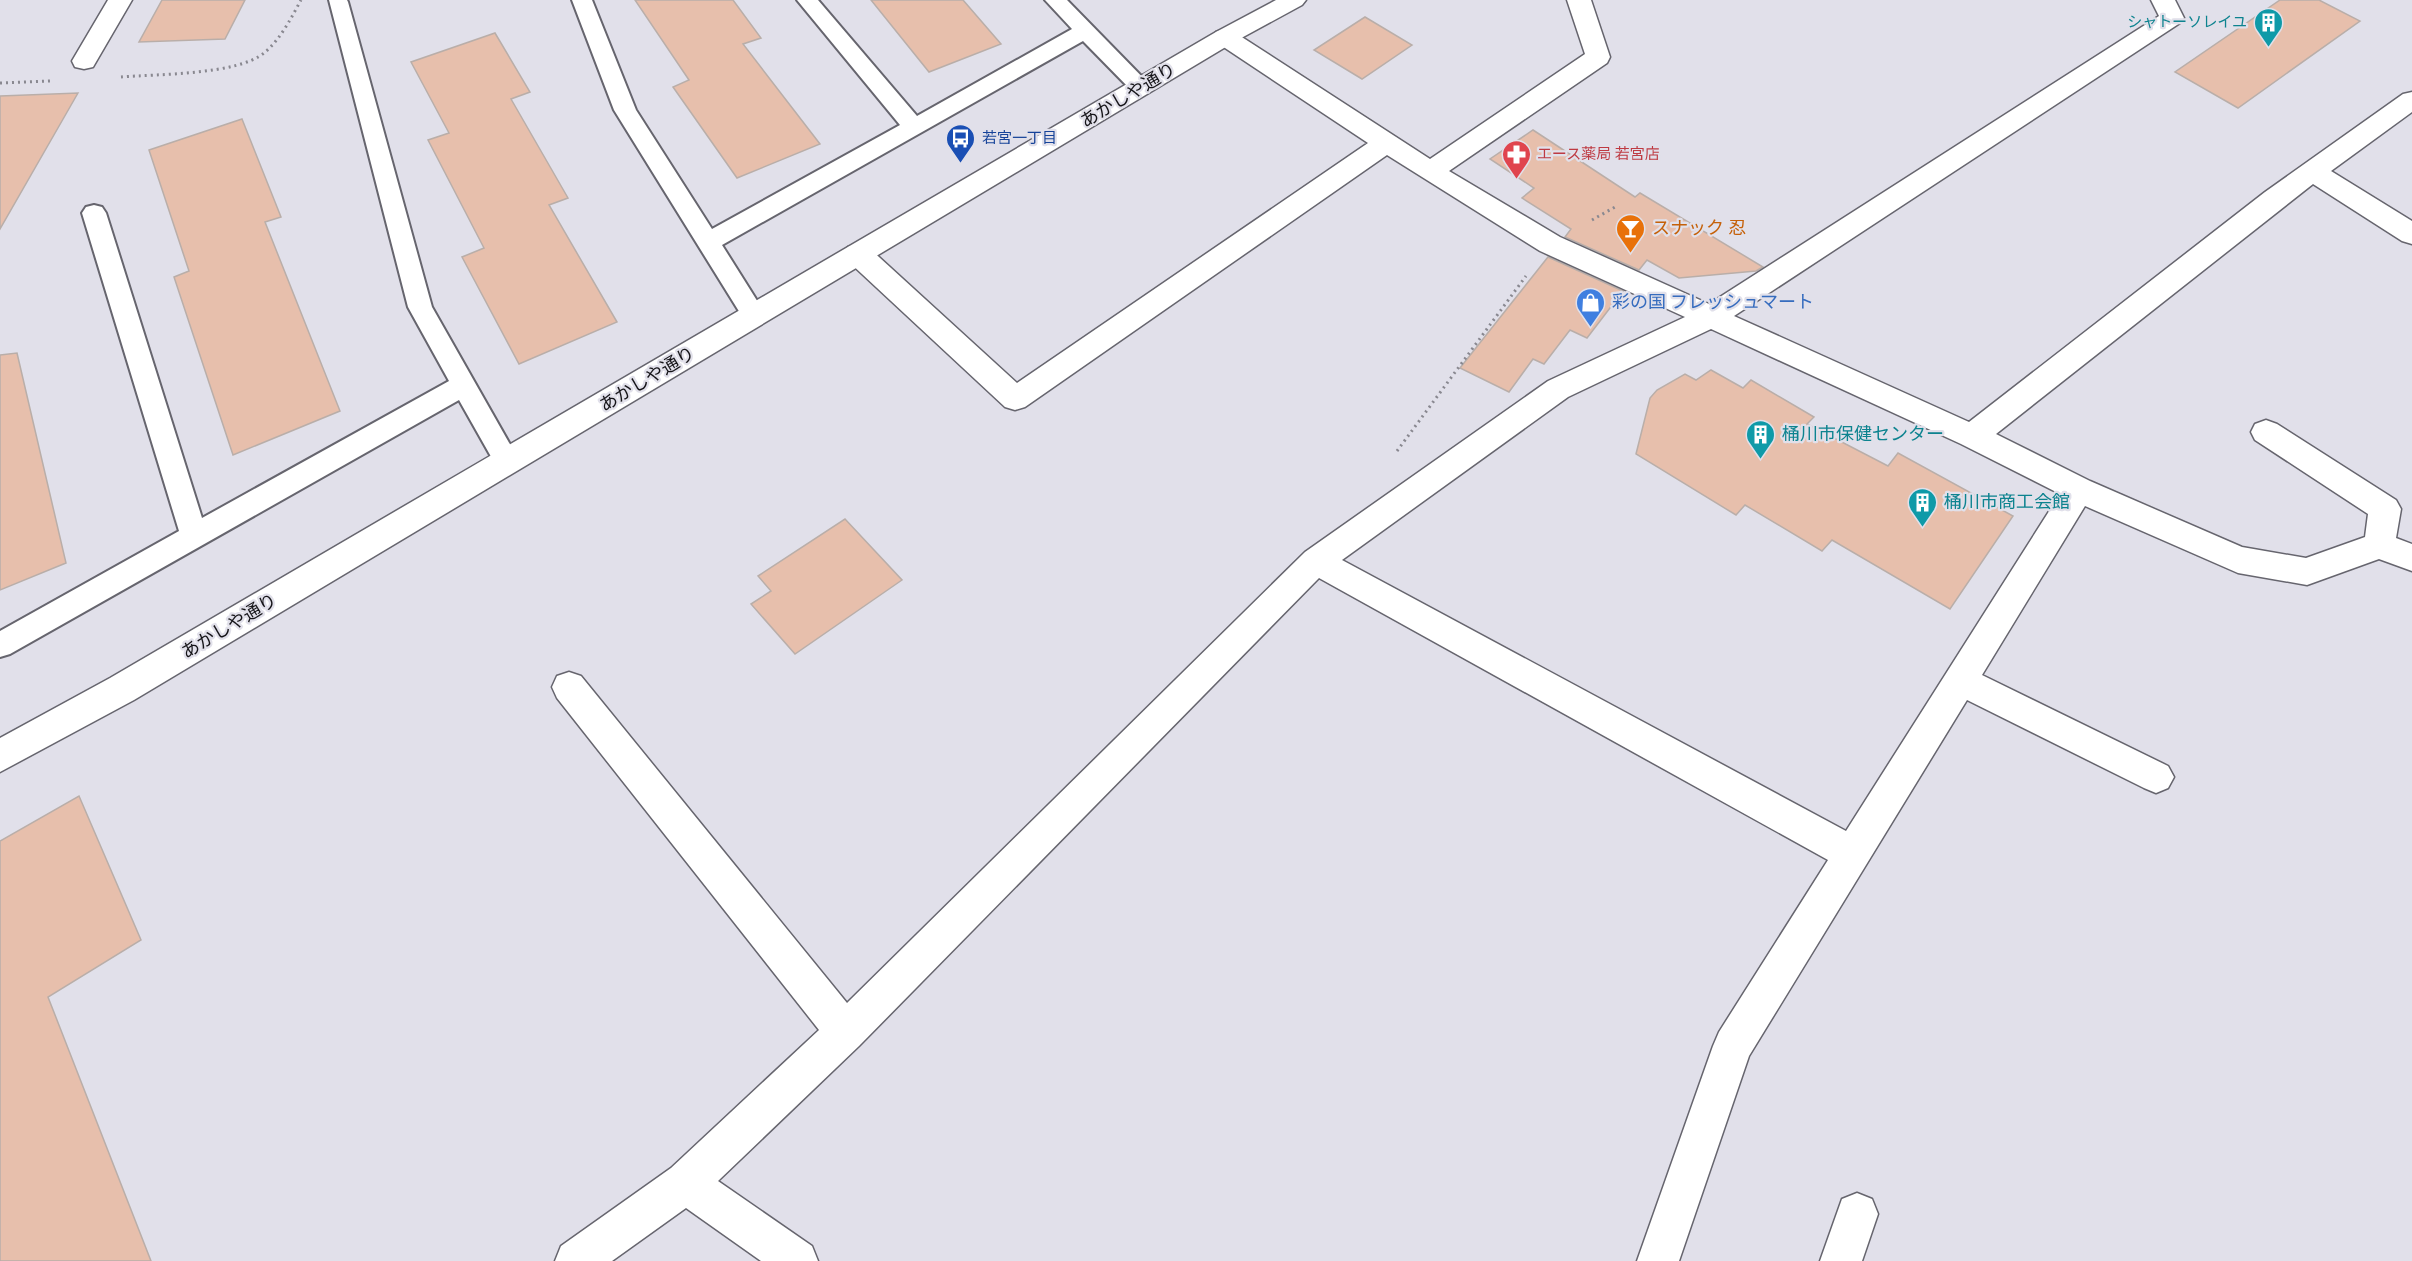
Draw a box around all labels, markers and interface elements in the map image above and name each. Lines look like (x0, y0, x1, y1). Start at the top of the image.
building icon: シャトーソレイユ (2252, 6, 2284, 48)
place label: シャトーソレイユ (2127, 13, 2247, 31)
street label: あかしや通り (1076, 58, 1180, 132)
bus stop icon: 若宮一丁目 (945, 122, 977, 164)
place label: 若宮一丁目 (982, 129, 1057, 147)
pharmacy icon: エース薬局 若宮店 (1500, 138, 1532, 180)
place label: エース薬局 若宮店 (1537, 145, 1660, 163)
bar icon: スナック 忍 (1615, 212, 1647, 254)
place label: スナック 忍 (1652, 217, 1746, 239)
shop icon: 彩の国 フレッシュマート (1575, 286, 1607, 328)
place label: 彩の国 フレッシュマート (1612, 291, 1814, 313)
street label: あかしや通り (595, 342, 699, 416)
building icon: 桶川市保健センター (1745, 418, 1777, 460)
place label: 桶川市保健センター (1782, 423, 1944, 445)
building icon: 桶川市商工会館 (1907, 486, 1939, 528)
place label: 桶川市商工会館 (1944, 491, 2070, 513)
street label: あかしや通り (177, 589, 281, 663)

